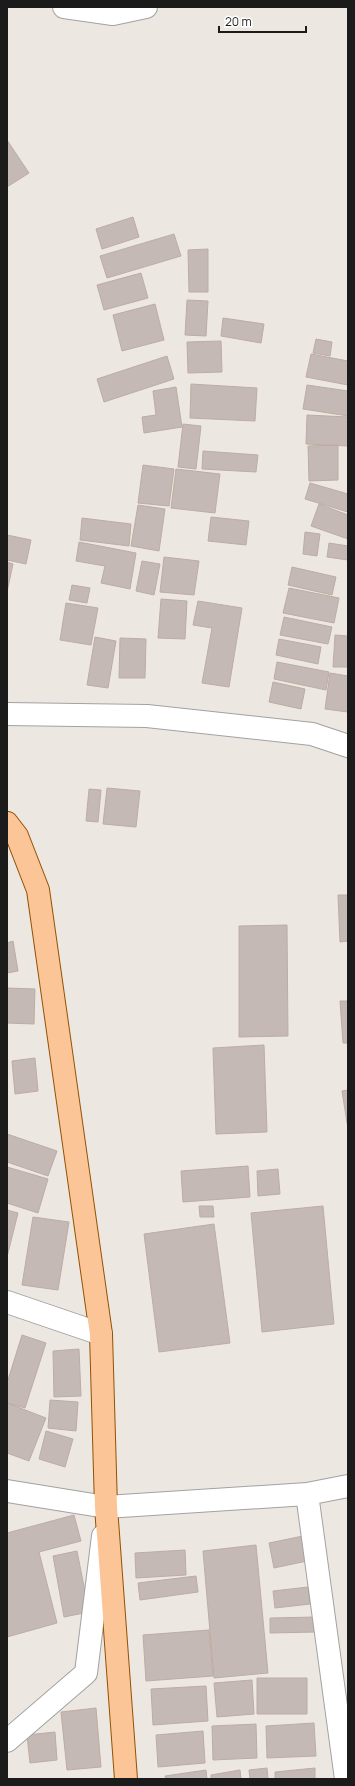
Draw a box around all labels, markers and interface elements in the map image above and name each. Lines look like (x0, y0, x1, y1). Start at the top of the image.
scale bar (219, 8, 306, 34)
text: 20 m (225, 13, 252, 30)

